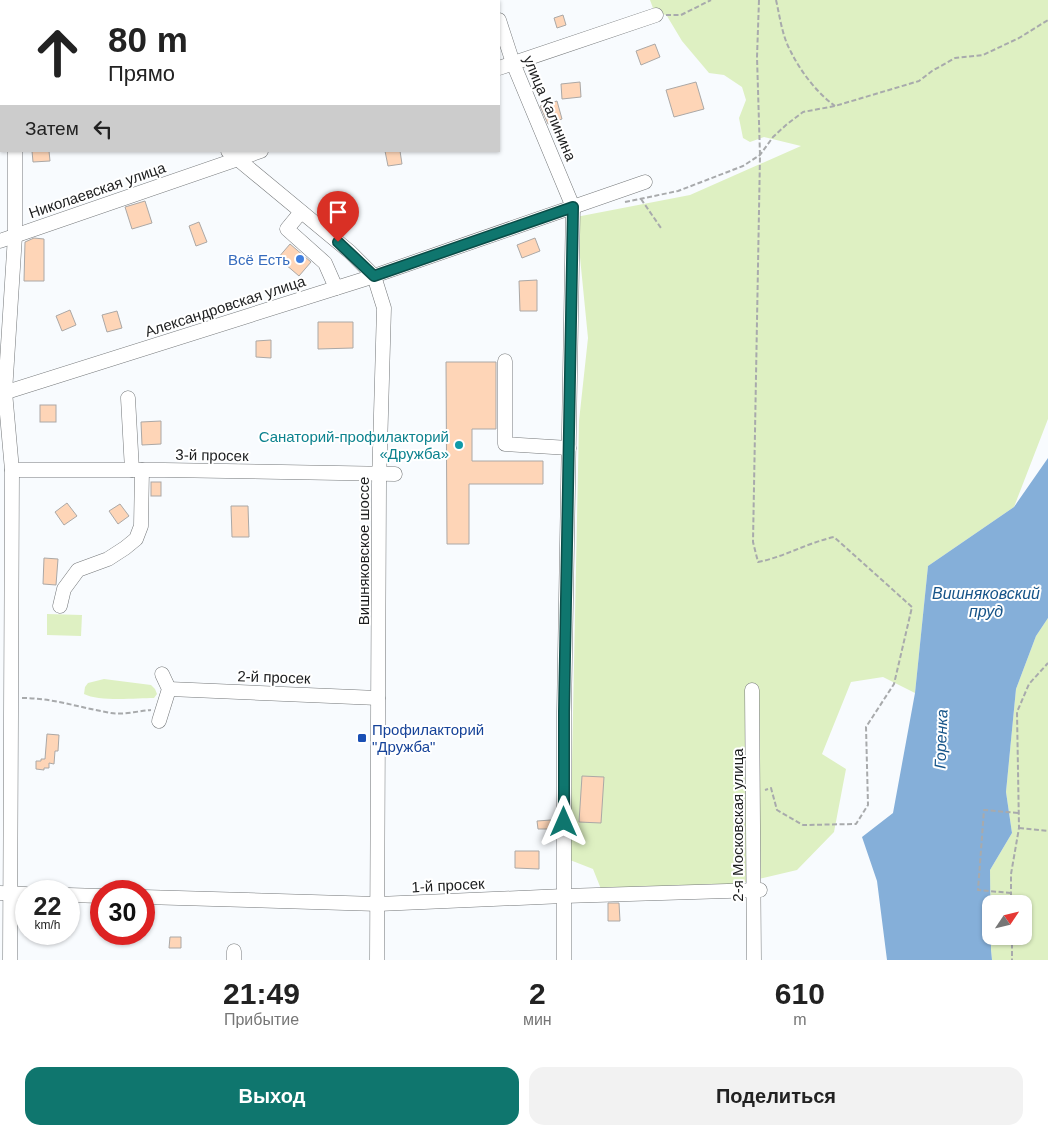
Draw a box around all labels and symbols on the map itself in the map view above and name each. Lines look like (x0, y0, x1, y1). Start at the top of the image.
street label: улица Калинина (520, 53, 580, 164)
street label: Николаевская улица (26, 158, 168, 221)
pin (317, 191, 359, 242)
place label: Всё Есть (228, 251, 290, 268)
marker: Всё Есть (294, 253, 306, 265)
street label: Александровская улица (143, 272, 308, 340)
place label: Санаторий-профилакторий «Дружба» (259, 428, 449, 462)
marker: Санаторий-профилакторий «Дружба» (453, 439, 465, 451)
street label: 3-й просек (175, 446, 249, 464)
street label: Вишняковское шоссе (355, 477, 372, 625)
water label: Вишняковский пруд (932, 585, 1040, 620)
street label: 2-й просек (237, 667, 311, 687)
water label: Горенка (931, 709, 951, 769)
place label: Профилакторий "Дружба" (372, 721, 484, 755)
marker: Профилакторий "Дружба" (356, 732, 368, 744)
street label: 2-я Московская улица (729, 748, 746, 902)
position arrow (537, 795, 589, 847)
street label: 1-й просек (411, 875, 485, 895)
speed limit sign: 30 (90, 880, 155, 945)
north arrow (982, 895, 1032, 945)

